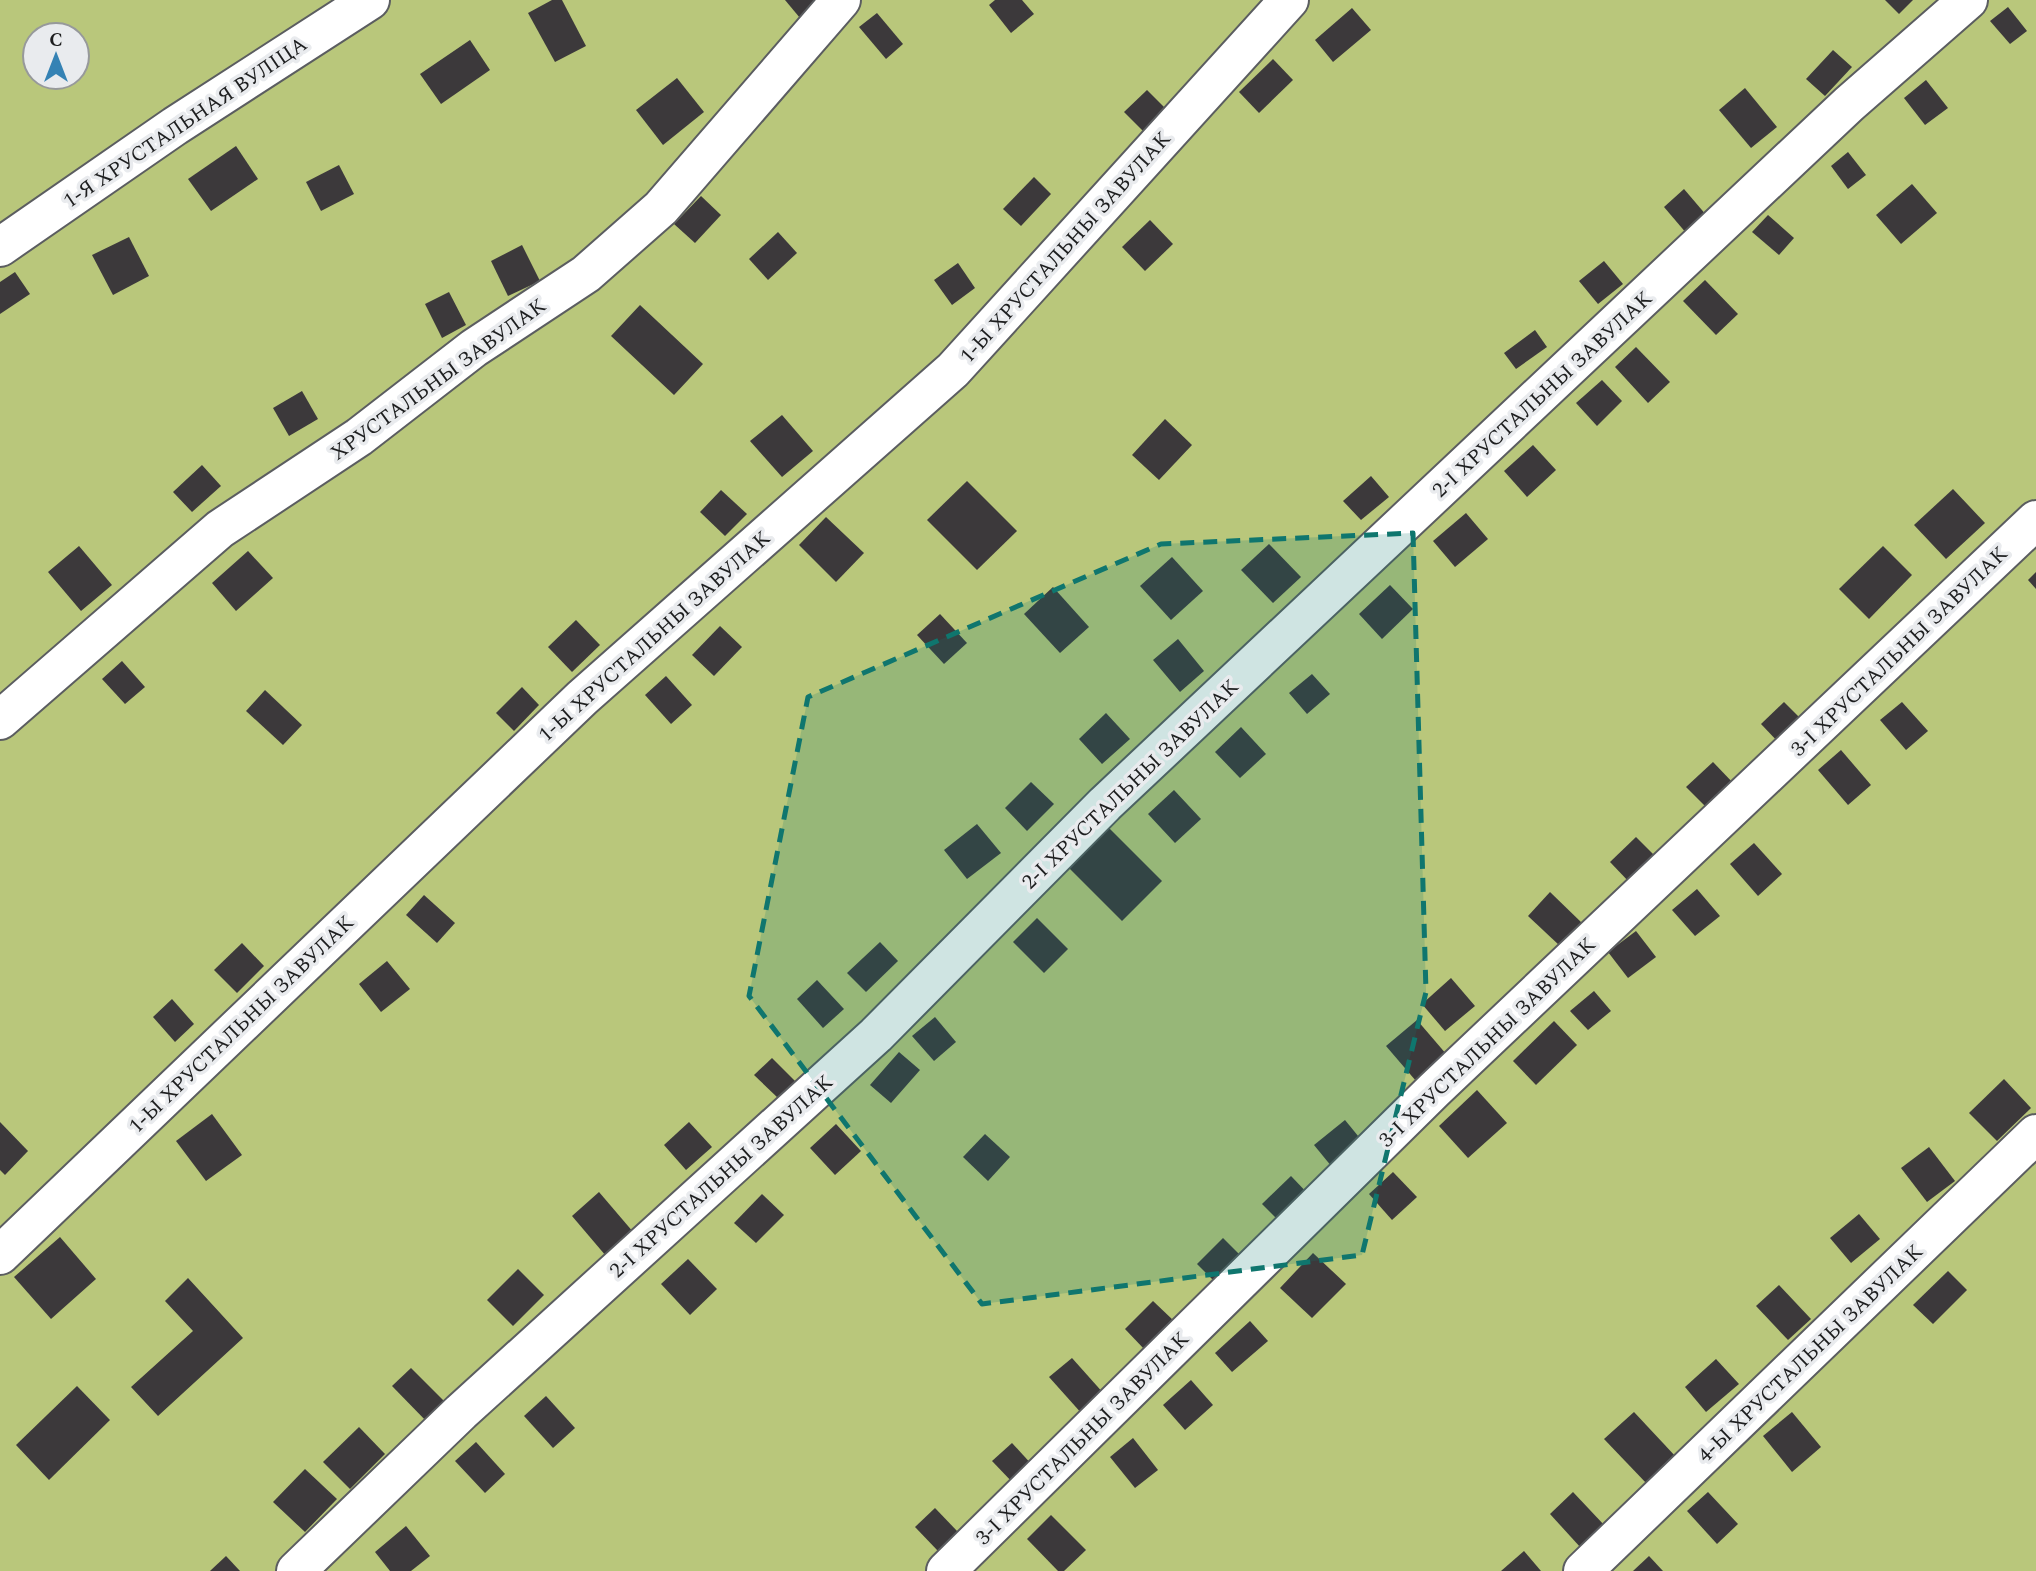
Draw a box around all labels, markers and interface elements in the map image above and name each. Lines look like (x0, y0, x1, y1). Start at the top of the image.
north arrow (21, 21, 91, 91)
text: С (49, 26, 63, 55)
street label: 1-Я ХРУСТАЛЬНАЯ ВУЛІЦА (57, 29, 314, 217)
street label: 1-Ы ХРУСТАЛЬНЫ ЗАВУЛАК (952, 124, 1179, 371)
street label: 2-І ХРУСТАЛЬНЫ ЗАВУЛАК (1425, 284, 1660, 506)
street label: ХРУСТАЛЬНЫ ЗАВУЛАК (324, 291, 553, 469)
street label: 1-Ы ХРУСТАЛЬНЫ ЗАВУЛАК (531, 523, 778, 750)
street label: 3-І ХРУСТАЛЬНЫ ЗАВУЛАК (1784, 539, 2016, 764)
street label: 2-І ХРУСТАЛЬНЫ ЗАВУЛАК (1015, 672, 1247, 897)
street label: 1-Ы ХРУСТАЛЬНЫ ЗАВУЛАК (121, 908, 362, 1142)
street label: 3-І ХРУСТАЛЬНЫ ЗАВУЛАК (1372, 930, 1604, 1155)
street label: 2-І ХРУСТАЛЬНЫ ЗАВУЛАК (603, 1067, 841, 1286)
street label: 4-Ы ХРУСТАЛЬНЫ ЗАВУЛАК (1690, 1237, 1931, 1471)
street label: 3-І ХРУСТАЛЬНЫ ЗАВУЛАК (968, 1324, 1197, 1553)

